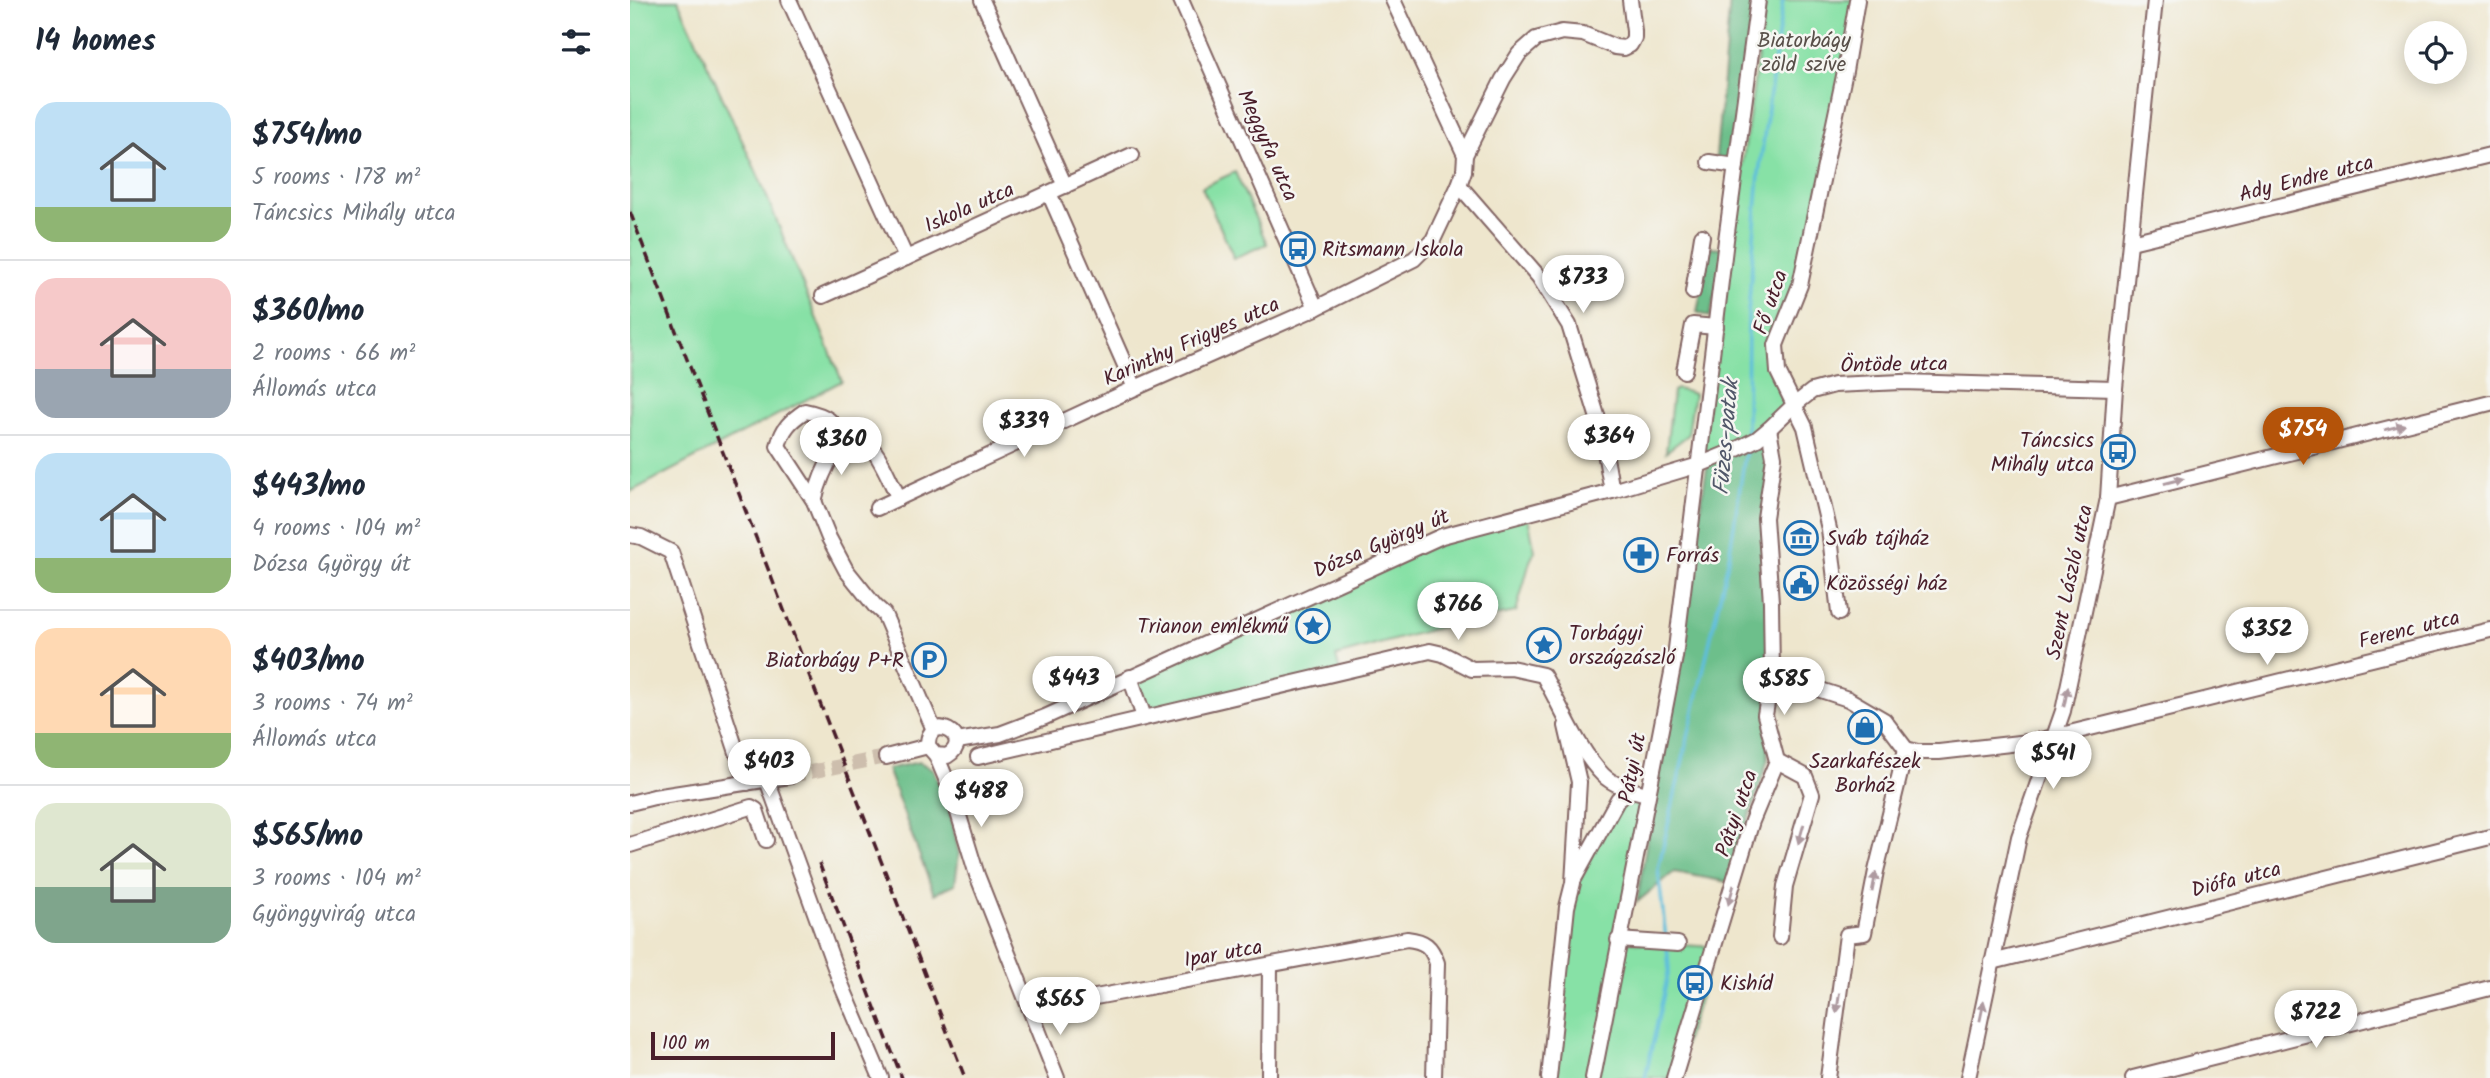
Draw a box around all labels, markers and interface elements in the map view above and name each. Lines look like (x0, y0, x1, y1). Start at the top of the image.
text: 14 homes (35, 18, 156, 66)
map controls (2404, 21, 2467, 84)
button: locate (2404, 21, 2467, 84)
icon: filters (557, 23, 595, 61)
park label: Biatorbágy zöld szíve (1757, 25, 1851, 82)
street label: Meggyfa utca (1227, 84, 1306, 207)
text: $754/mo (252, 112, 362, 160)
icon: home (91, 130, 175, 214)
street label: Ady Endre utca (2236, 147, 2377, 212)
text: 5 rooms · 178 m² (252, 160, 420, 196)
street label: Iskola utca (919, 174, 1020, 243)
text: Táncsics Mihály utca (252, 196, 456, 232)
bus stop icon: Ritsmann Iskola (1279, 230, 1317, 268)
place label: Ritsmann Iskola (1322, 234, 1464, 267)
pin: $733 (1542, 256, 1624, 315)
text: $733 (1558, 260, 1608, 296)
street label: Fő utca (1745, 266, 1798, 339)
text: $360/mo (252, 288, 365, 336)
street label: Karinthy Frigyes utca (1098, 289, 1285, 396)
icon: home (91, 306, 175, 390)
text: 2 rooms · 66 m² (252, 336, 415, 372)
street label: Öntöde utca (1840, 348, 1948, 383)
text: Állomás utca (252, 372, 377, 408)
water label: Füzes-patak (1704, 375, 1750, 497)
pin: $339 (983, 400, 1065, 459)
text: $339 (999, 404, 1049, 440)
pin: $754 (2262, 407, 2344, 467)
text: $754 (2279, 412, 2327, 448)
pin: $364 (1568, 414, 1650, 474)
pin: $360 (800, 418, 882, 477)
text: $364 (1583, 419, 1635, 455)
one-way arrow (2384, 421, 2406, 432)
text: $360 (816, 422, 866, 458)
place label: Táncsics Mihály utca (1990, 425, 2094, 482)
bus stop icon: Táncsics Mihály utca (2099, 433, 2137, 471)
text: $443/mo (252, 463, 366, 511)
one-way arrow (2163, 475, 2185, 486)
icon: home (91, 481, 175, 565)
street label: Dózsa György út (1308, 501, 1456, 588)
street label: Szent László utca (2038, 502, 2103, 663)
text: 4 rooms · 104 m² (252, 511, 420, 547)
museum icon: Sváb tájház (1782, 519, 1820, 557)
place label: Sváb tájház (1826, 523, 1929, 556)
pharmacy icon: Forrás (1622, 536, 1660, 574)
place label: Forrás (1666, 540, 1719, 573)
text: Dózsa György út (252, 547, 411, 583)
public building icon: Közösségi ház (1782, 564, 1820, 602)
place label: Közösségi ház (1826, 568, 1948, 601)
pin: $766 (1417, 582, 1499, 642)
text: $766 (1433, 587, 1483, 623)
street label: Ferenc utca (2355, 602, 2463, 659)
place icon: Trianon emlékmű (1294, 607, 1332, 645)
pin: $352 (2226, 608, 2308, 667)
place label: Trianon emlékmű (1138, 611, 1289, 644)
text: $352 (2241, 612, 2293, 648)
place label: Torbágyi országzászló (1569, 618, 1677, 675)
place icon: Torbágyi országzászló (1525, 626, 1563, 664)
text: $403/mo (252, 638, 365, 686)
parking icon: Biatorbágy P+R (910, 641, 948, 679)
place label: Biatorbágy P+R (766, 645, 904, 678)
icon: home (91, 656, 175, 740)
pin: $443 (1033, 656, 1115, 716)
pin: $585 (1743, 658, 1825, 717)
text: $443 (1048, 661, 1100, 697)
text: $585 (1759, 662, 1809, 698)
text: 3 rooms · 74 m² (252, 686, 413, 722)
one-way arrow (2060, 686, 2071, 708)
shop icon: Szarkafészek Borház (1846, 708, 1884, 746)
text: Állomás utca (252, 722, 377, 758)
street label: Pátyi út (1611, 729, 1657, 806)
pin: $541 (2012, 732, 2094, 791)
text: $541 (2031, 736, 2075, 772)
pin: $403 (728, 740, 810, 799)
text: $403 (744, 744, 794, 780)
place label: Szarkafészek Borház (1809, 746, 1921, 803)
street label: Pátyi utca (1707, 766, 1768, 861)
pin: $488 (940, 770, 1022, 829)
text: $488 (954, 774, 1008, 810)
text: $565/mo (252, 813, 363, 861)
one-way arrow (1795, 824, 1806, 846)
icon: home (91, 831, 175, 915)
street label: Diófa utca (2188, 853, 2285, 908)
text: 3 rooms · 104 m² (252, 861, 421, 897)
one-way arrow (1868, 871, 1879, 893)
one-way arrow (1725, 885, 1736, 907)
text: Gyöngyvirág utca (252, 897, 416, 933)
street label: Ipar utca (1181, 931, 1265, 978)
bus stop icon: Kishíd (1676, 964, 1714, 1002)
place label: Kishíd (1720, 968, 1774, 1001)
pin: $565 (1019, 978, 1101, 1037)
text: $565 (1035, 982, 1085, 1018)
pin: $722 (2275, 990, 2357, 1050)
one-way arrow (1833, 992, 1844, 1014)
text: $722 (2290, 995, 2342, 1031)
one-way arrow (1976, 1000, 1987, 1022)
scale bar (651, 1029, 835, 1061)
text: 100 m (662, 1029, 710, 1059)

